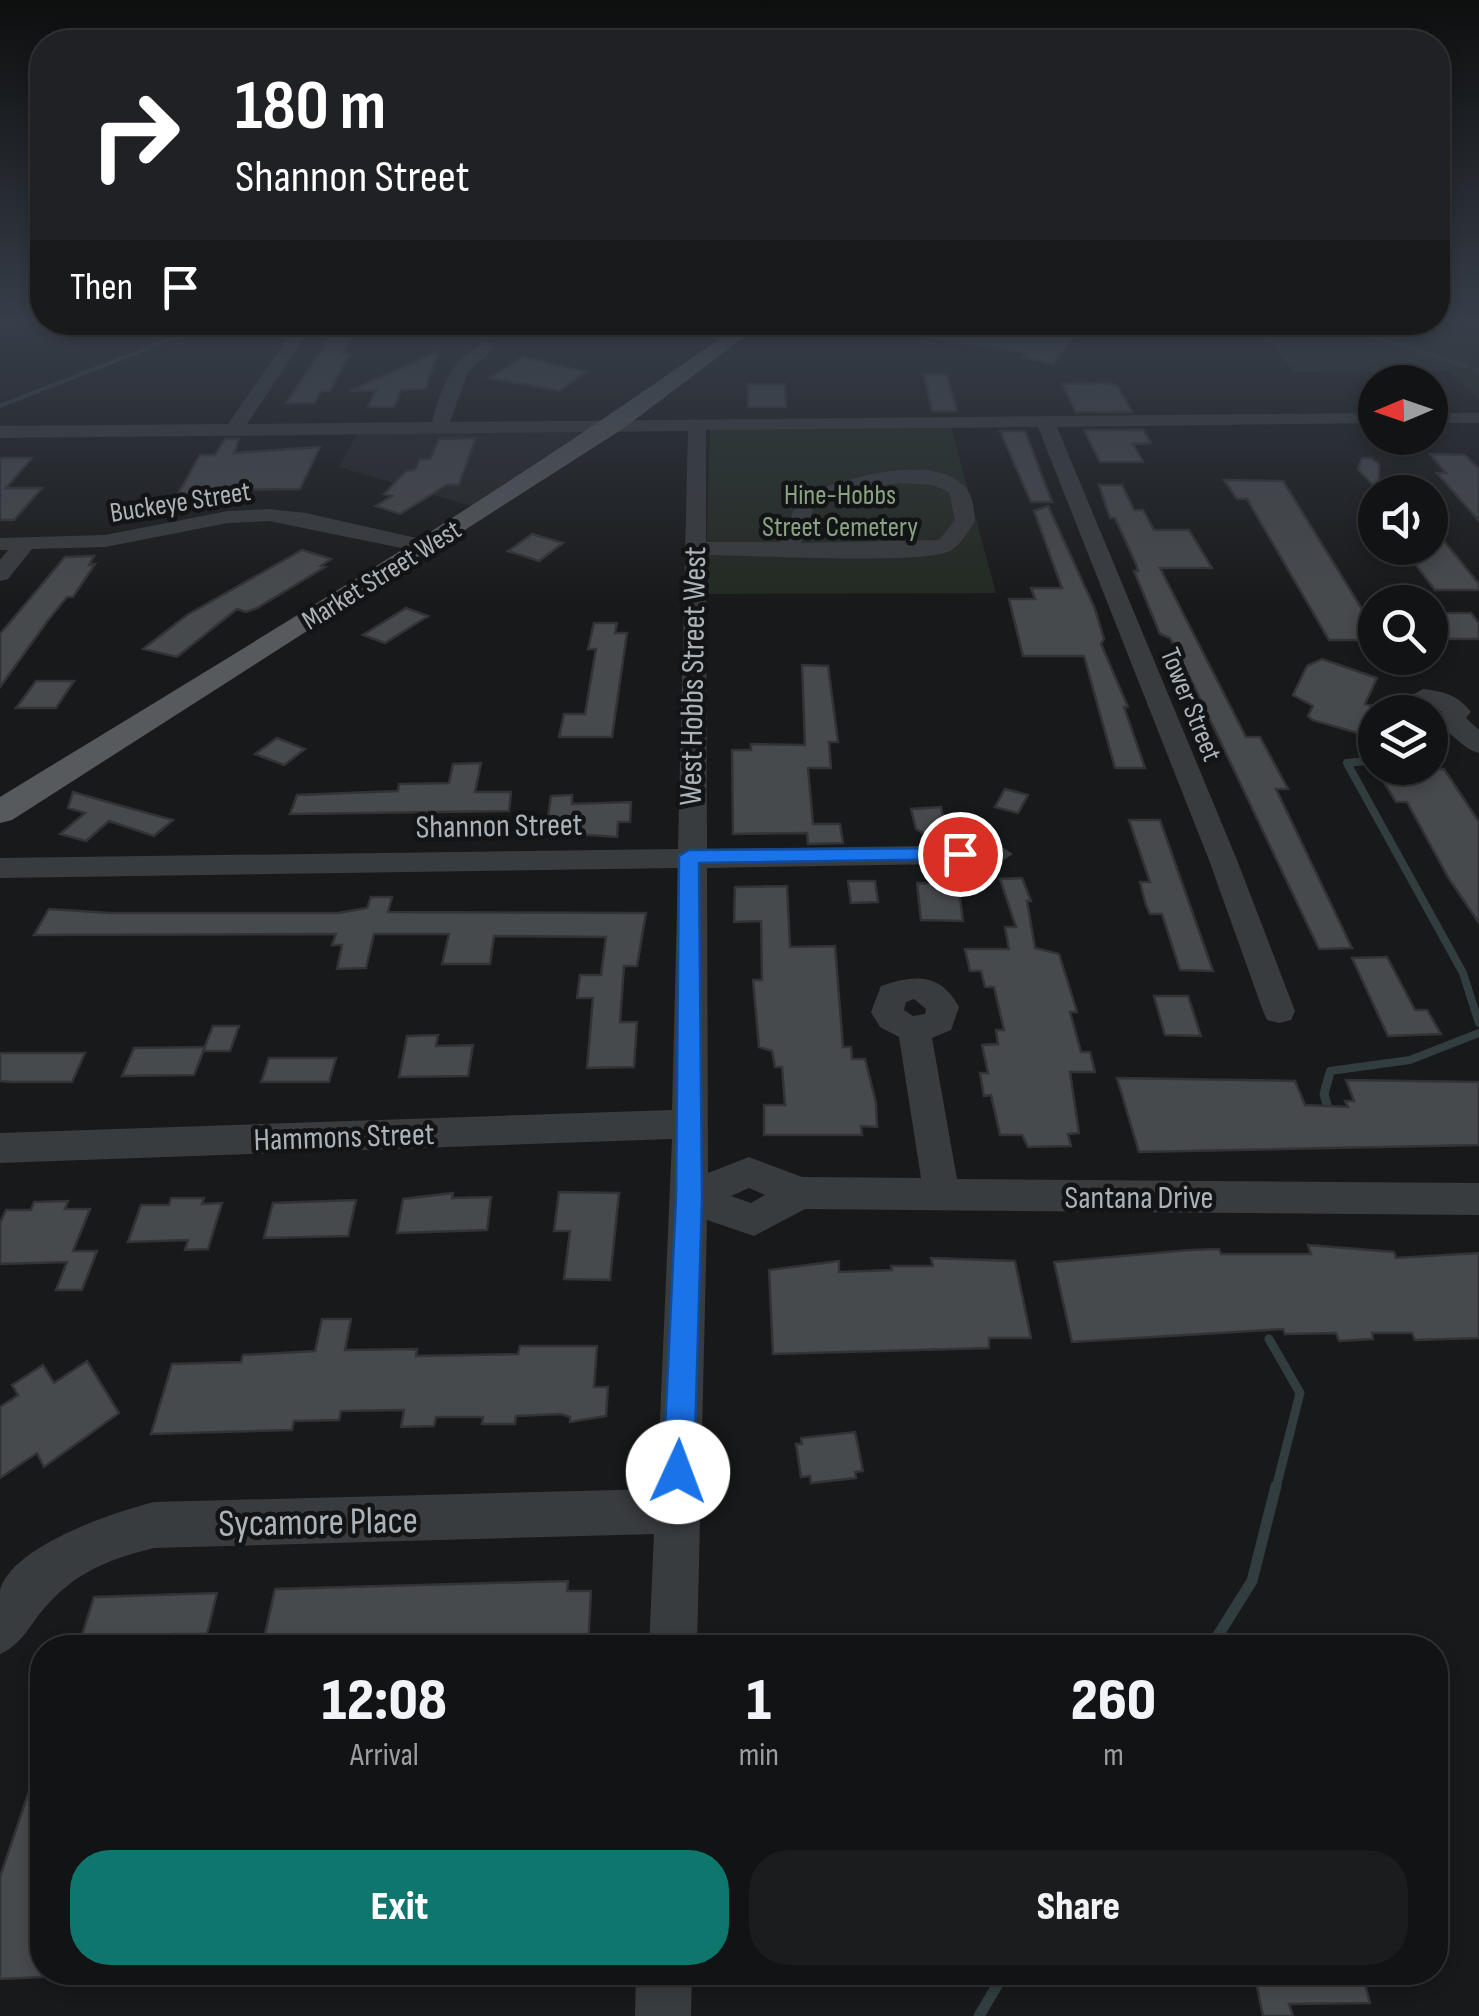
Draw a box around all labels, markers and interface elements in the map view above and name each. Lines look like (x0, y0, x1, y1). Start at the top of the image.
text: 180 m (235, 65, 386, 149)
icon: right (70, 70, 200, 200)
text: Shannon Street (235, 150, 469, 205)
icon: arrive (153, 260, 208, 315)
text: Then (70, 265, 133, 310)
north arrow (1358, 365, 1448, 455)
map controls (1358, 365, 1448, 785)
street label: Buckeye Street (108, 475, 253, 530)
button: sound (1358, 475, 1448, 565)
park label: Hine-Hobbs Street Cemetery (762, 479, 918, 544)
street label: Market Street West (296, 513, 467, 637)
street label: West Hobbs Street West (672, 546, 715, 806)
button: search (1358, 585, 1448, 675)
street label: Tower Street (1153, 643, 1228, 766)
button: layers (1358, 695, 1448, 785)
street label: Shannon Street (415, 806, 583, 847)
pin (918, 812, 1003, 897)
icon: arrive (933, 827, 988, 882)
street label: Hammons Street (253, 1115, 435, 1160)
street label: Santana Drive (1065, 1179, 1213, 1218)
position arrow (626, 1420, 730, 1524)
street label: Sycamore Place (218, 1498, 418, 1547)
text: 12:08 (322, 1665, 447, 1737)
text: 1 (747, 1665, 771, 1737)
text: 260 (1071, 1665, 1156, 1737)
text: Arrival (350, 1736, 419, 1775)
text: min (739, 1736, 779, 1775)
text: m (1103, 1736, 1124, 1775)
button: Exit (70, 1850, 729, 1965)
button: Share (749, 1850, 1408, 1965)

